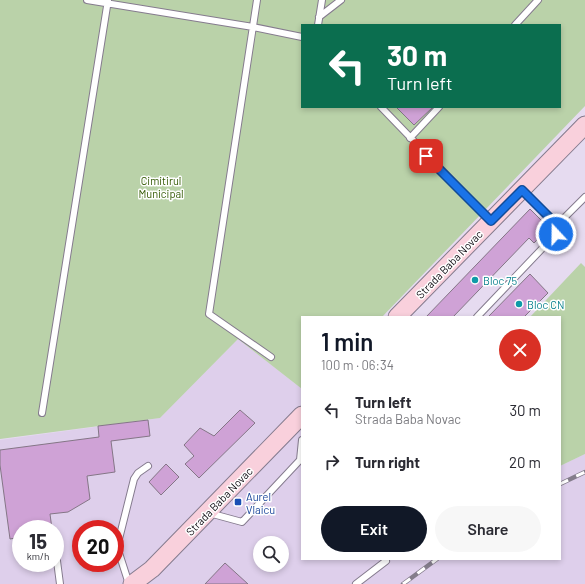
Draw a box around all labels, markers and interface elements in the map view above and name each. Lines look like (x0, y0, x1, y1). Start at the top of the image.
text: 30 m (387, 38, 447, 72)
icon: left (321, 40, 373, 92)
text: Turn left (387, 72, 453, 94)
pin (409, 139, 443, 173)
icon: arrive (415, 145, 437, 167)
park label: Cimitirul Municipal (138, 174, 184, 200)
position arrow (535, 213, 577, 255)
street label: Strada Baba Novac (413, 227, 485, 301)
place label: Bloc 75 (483, 274, 518, 287)
marker: Bloc 75 (470, 275, 480, 285)
place label: Bloc CN (527, 298, 564, 311)
marker: Bloc CN (514, 299, 524, 309)
text: 1 min (321, 327, 373, 356)
button: close (499, 329, 541, 371)
text: 100 m · 06:34 (321, 357, 394, 373)
text: Turn left (355, 393, 411, 411)
icon: left (321, 399, 343, 421)
text: 30 m (509, 401, 541, 419)
text: Strada Baba Novac (355, 411, 461, 427)
icon: right (321, 451, 343, 473)
text: Turn right (355, 453, 420, 471)
text: 20 m (509, 453, 541, 471)
street label: Strada Baba Novac (183, 464, 255, 538)
place label: Aurel Vlaicu (246, 490, 275, 516)
marker: Aurel Vlaicu (233, 497, 243, 507)
button: Exit (321, 506, 427, 552)
button: Share (435, 506, 541, 552)
speed limit sign: 20 (72, 520, 124, 572)
text: 15 (29, 529, 47, 553)
map controls (253, 536, 289, 572)
button: search (253, 536, 289, 572)
text: km/h (27, 550, 49, 562)

